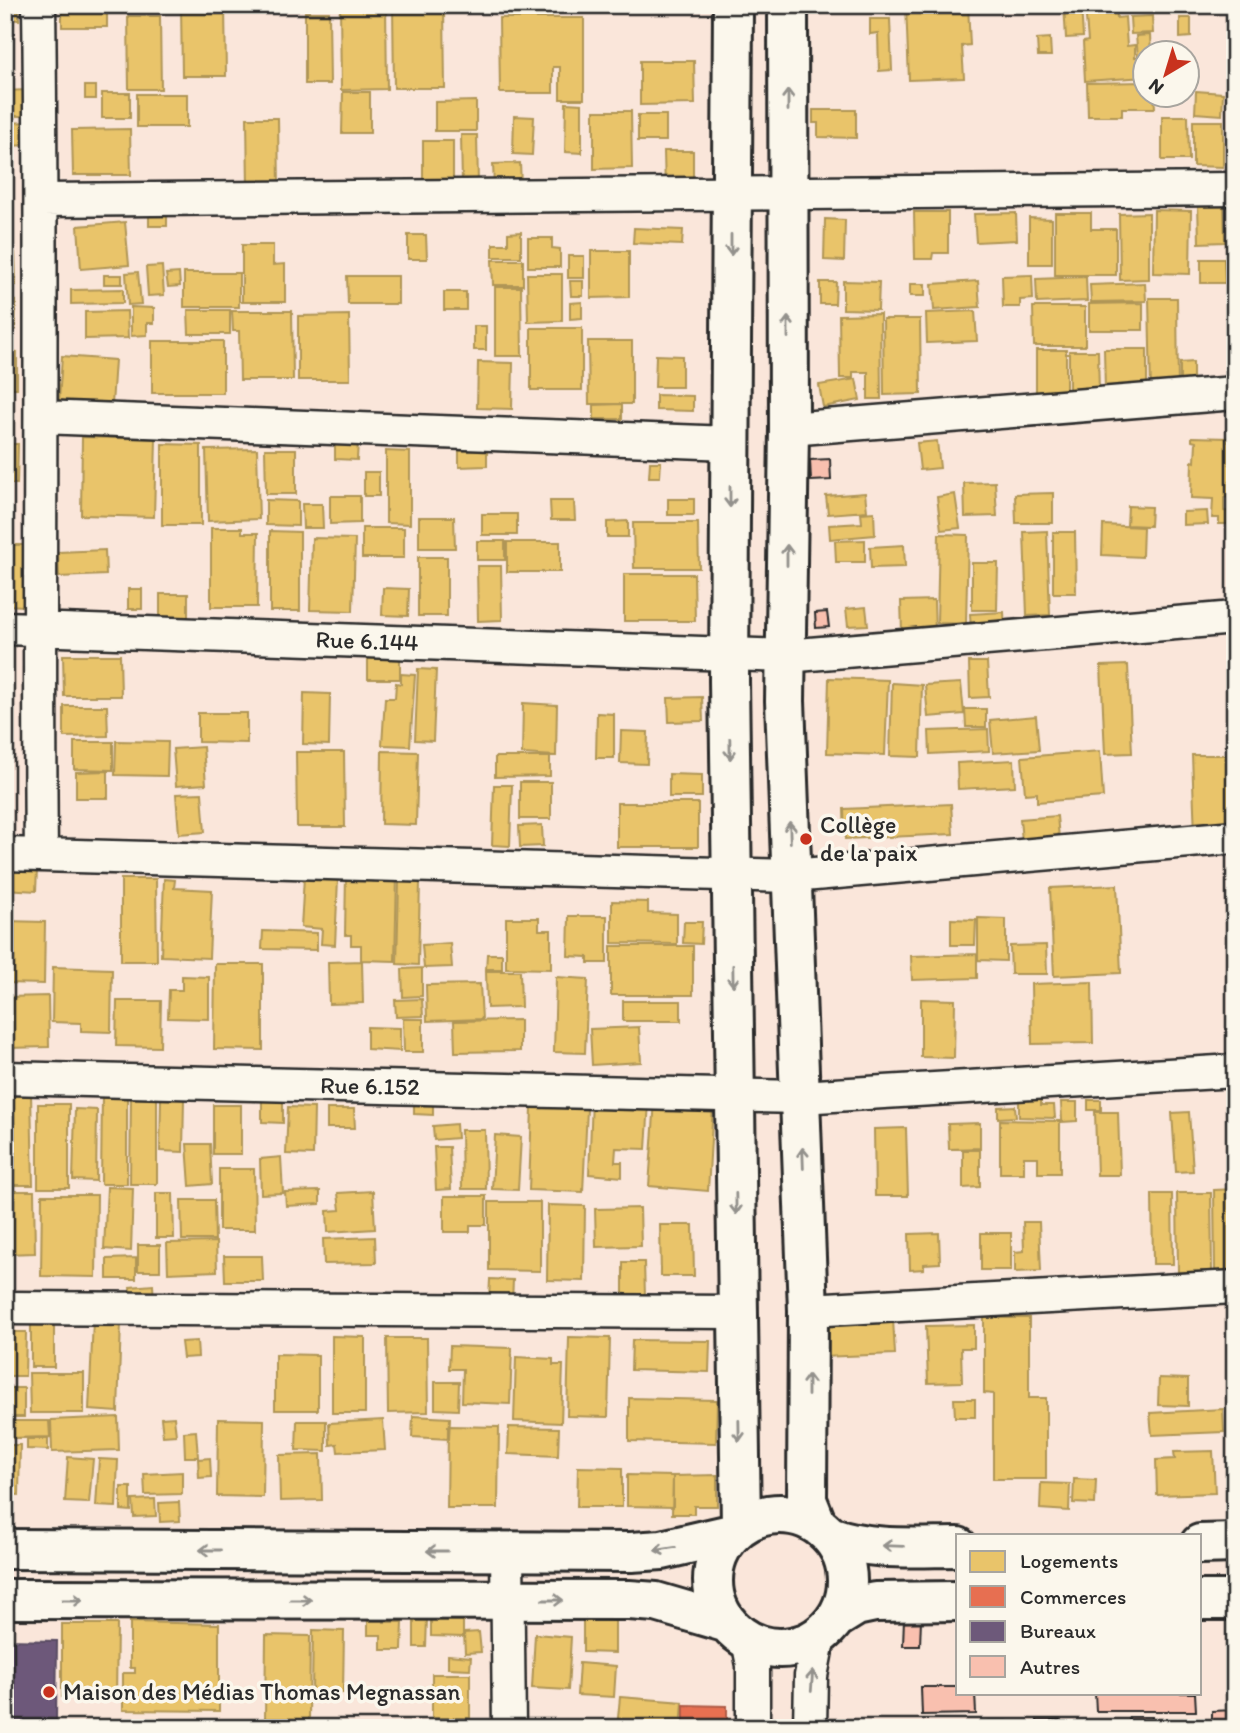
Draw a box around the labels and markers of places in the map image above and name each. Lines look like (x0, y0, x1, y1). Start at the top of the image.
place label: Collège de la paix (820, 810, 917, 867)
marker: Collège de la paix (798, 831, 814, 847)
place label: Maison des Médias Thomas Megnassan (63, 1677, 460, 1706)
marker: Maison des Médias Thomas Megnassan (41, 1684, 57, 1700)

